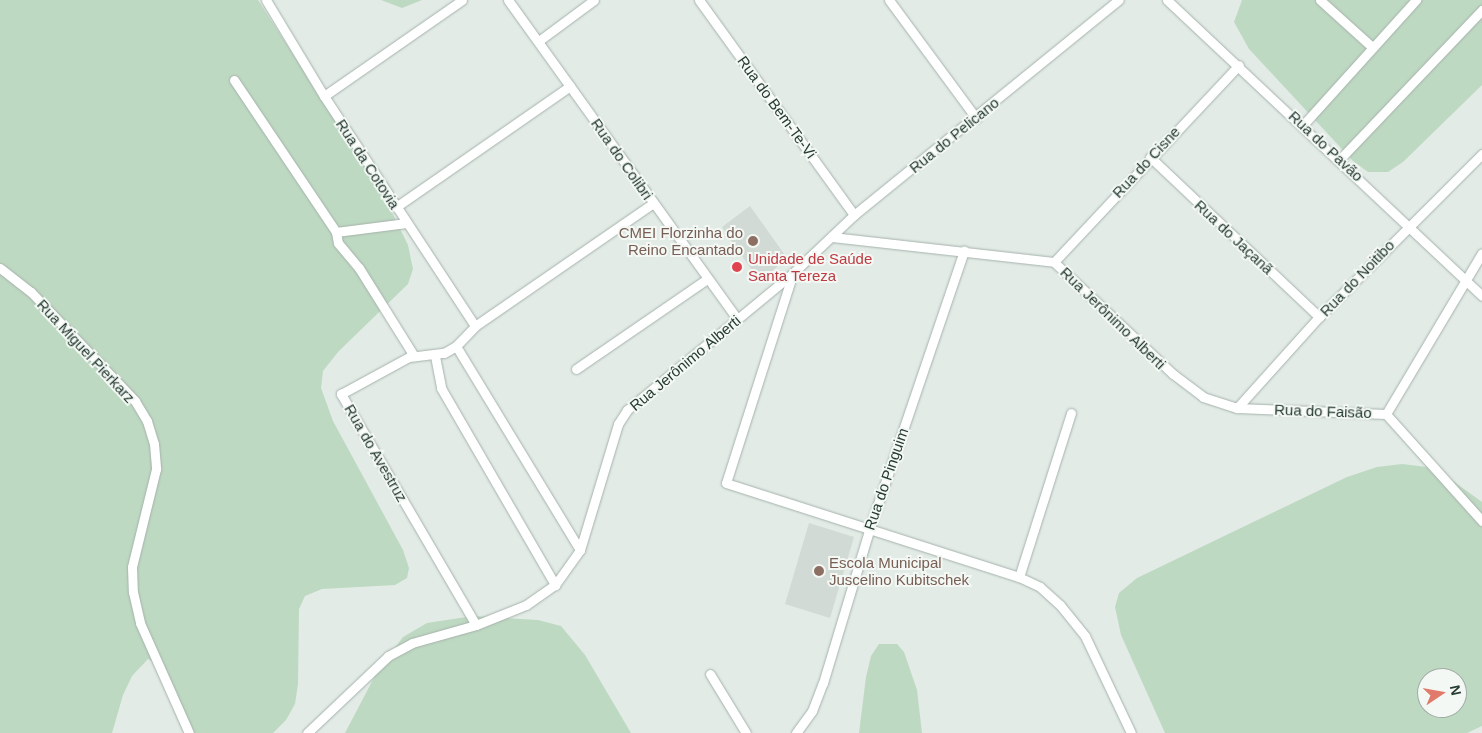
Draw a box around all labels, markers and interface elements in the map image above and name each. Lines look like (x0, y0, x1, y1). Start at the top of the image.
street label: Rua do Bem-Te-Vi (734, 52, 820, 162)
street label: Rua do Pelicano (906, 93, 1002, 177)
street label: Rua do Pavão (1285, 107, 1367, 185)
street label: Rua do Colibri (587, 115, 657, 203)
street label: Rua da Cotovia (332, 116, 404, 212)
street label: Rua do Cisne (1108, 123, 1184, 201)
street label: Rua do Jaçanã (1191, 196, 1277, 278)
place label: CMEI Florzinha do Reino Encantado (619, 223, 743, 258)
marker: CMEI Florzinha do Reino Encantado (747, 235, 759, 247)
street label: Rua do Noitibo (1316, 236, 1398, 320)
place label: Unidade de Saúde Santa Tereza (748, 249, 872, 284)
marker: Unidade de Saúde Santa Tereza (730, 260, 744, 274)
street label: Rua Jerônimo Alberti (1056, 263, 1170, 373)
street label: Rua Miguel Pierkarz (33, 295, 139, 407)
street label: Rua Jerônimo Alberti (626, 311, 744, 415)
street label: Rua do Faisão (1274, 400, 1372, 422)
street label: Rua do Avestruz (341, 401, 411, 505)
street label: Rua do Pinguim (860, 426, 912, 532)
place label: Escola Municipal Juscelino Kubitschek (829, 553, 969, 588)
marker: Escola Municipal Juscelino Kubitschek (813, 565, 825, 577)
north arrow (1417, 668, 1467, 718)
text: N (1447, 683, 1465, 697)

